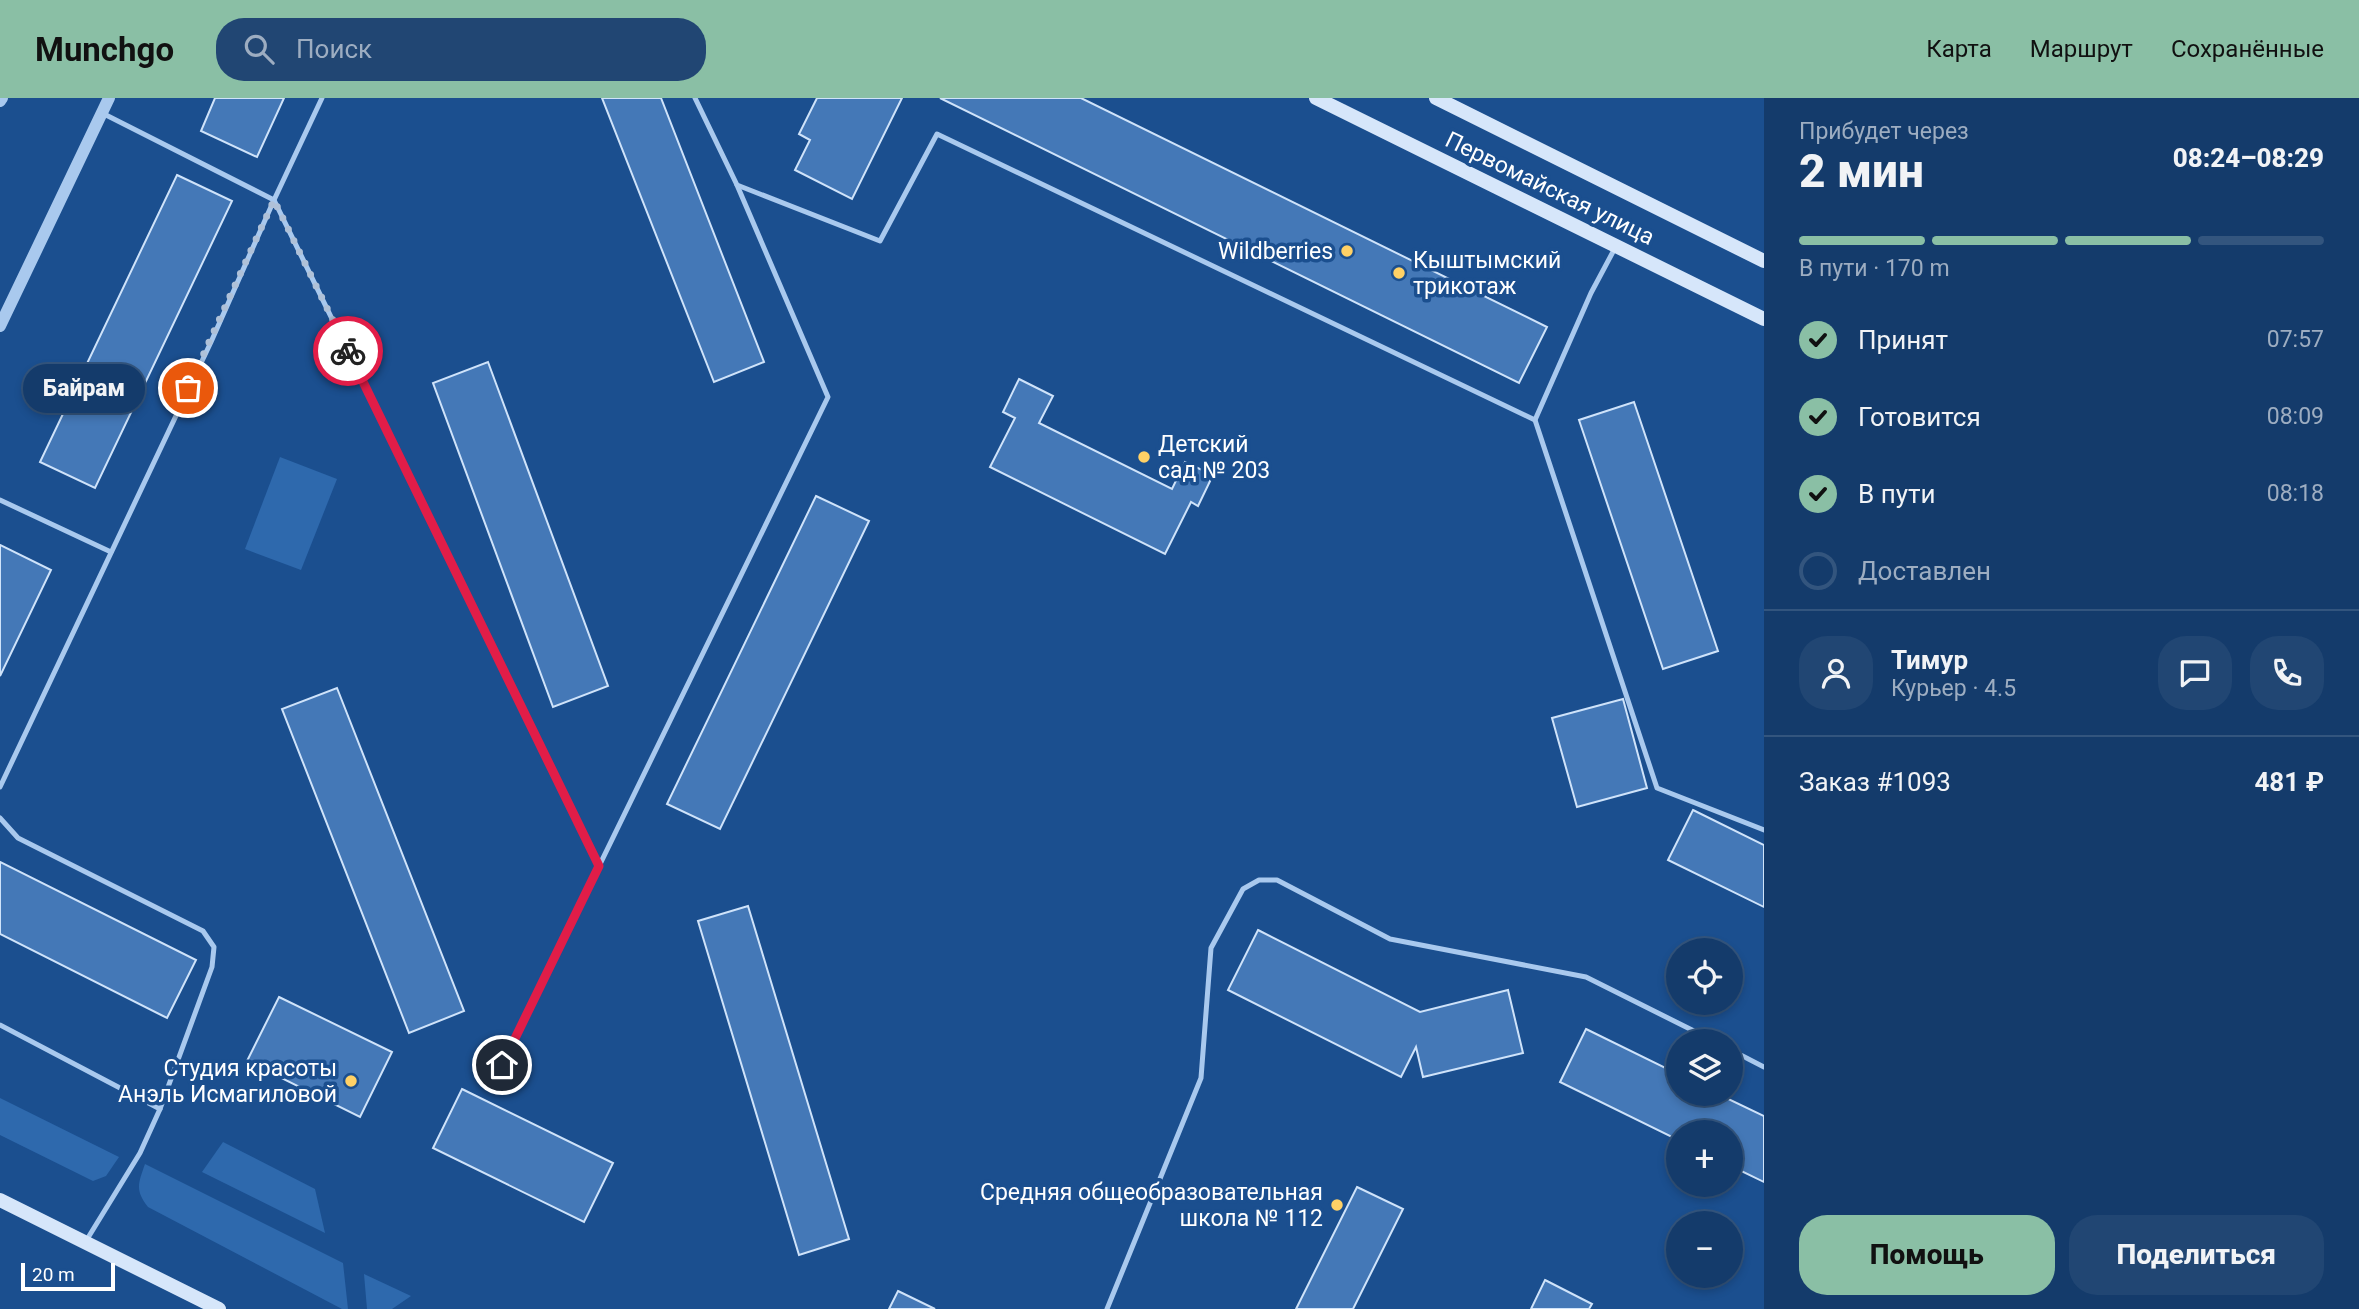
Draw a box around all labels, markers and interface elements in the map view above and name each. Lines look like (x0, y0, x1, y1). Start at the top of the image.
search box (216, 18, 706, 81)
text: Munchgo (35, 30, 174, 69)
icon: search (240, 30, 278, 68)
text: Поиск (296, 34, 372, 64)
text: Карта (1926, 35, 1992, 63)
text: Маршрут (2030, 35, 2133, 63)
text: Сохранённые (2171, 35, 2324, 63)
text: Прибудет через (1799, 118, 1969, 145)
street label: Первомайская улица (1441, 126, 1659, 251)
text: 08:24–08:29 (2173, 143, 2324, 173)
text: 2 мин (1799, 144, 1924, 198)
place label: Wildberries (1218, 238, 1333, 265)
marker: Wildberries (1339, 243, 1355, 259)
place label: Кыштымский трикотаж (1413, 247, 1561, 300)
text: В пути · 170 m (1799, 255, 1950, 282)
marker: Кыштымский трикотаж (1391, 265, 1407, 281)
courier (313, 316, 383, 386)
icon: check (1799, 321, 1837, 359)
text: Принят (1858, 325, 1948, 355)
text: 07:57 (2267, 326, 2324, 353)
icon: bike (329, 332, 367, 370)
pin (158, 358, 218, 418)
callout: Байрам (24, 364, 146, 412)
icon: bag (169, 369, 207, 407)
text: Байрам (43, 375, 125, 402)
icon: check (1799, 398, 1837, 436)
text: Готовится (1858, 402, 1981, 432)
text: 08:09 (2267, 403, 2324, 430)
place label: Детский сад № 203 (1158, 431, 1270, 484)
marker: Детский сад № 203 (1136, 449, 1152, 465)
icon: check (1799, 475, 1837, 513)
text: В пути (1858, 479, 1935, 509)
text: 08:18 (2267, 480, 2324, 507)
text: Доставлен (1858, 556, 1991, 586)
button: person (1799, 636, 1873, 710)
button: chat (2158, 636, 2232, 710)
button: phone (2250, 636, 2324, 710)
text: Тимур (1891, 645, 1968, 675)
text: Курьер · 4.5 (1891, 675, 2016, 702)
text: Заказ #1093 (1799, 767, 1951, 797)
text: 481 ₽ (2254, 767, 2324, 797)
map controls (1666, 938, 1743, 1288)
button: locate (1666, 938, 1743, 1015)
button: layers (1666, 1029, 1743, 1106)
pin (472, 1035, 532, 1095)
icon: home (483, 1046, 521, 1084)
place label: Студия красоты Анэль Исмагиловой (118, 1055, 337, 1108)
marker: Студия красоты Анэль Исмагиловой (343, 1073, 359, 1089)
button: + (1666, 1120, 1743, 1197)
place label: Средняя общеобразовательная школа № 112 (980, 1179, 1323, 1232)
marker: Средняя общеобразовательная школа № 112 (1329, 1197, 1345, 1213)
button: − (1666, 1211, 1743, 1288)
button: Помощь (1799, 1215, 2055, 1295)
button: Поделиться (2069, 1215, 2324, 1295)
scale bar (21, 1260, 116, 1292)
text: 20 m (32, 1263, 75, 1286)

